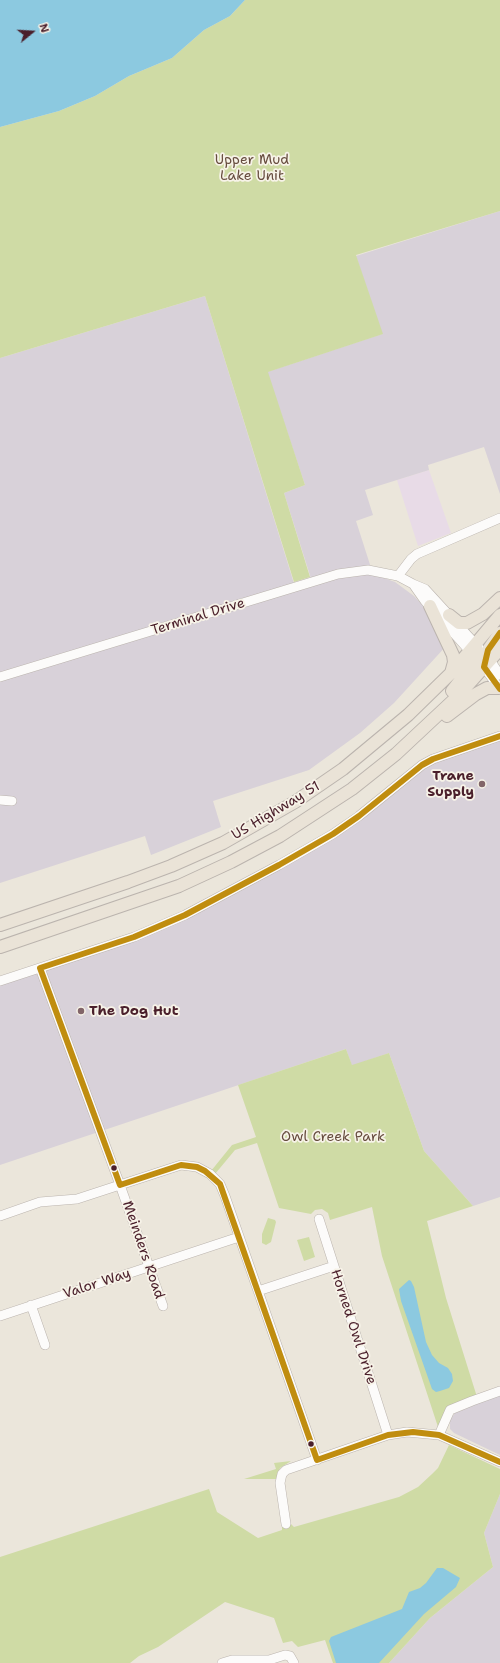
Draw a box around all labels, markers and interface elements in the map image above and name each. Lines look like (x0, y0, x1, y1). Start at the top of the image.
north arrow (12, 12, 52, 52)
text: N (35, 22, 52, 35)
park label: Upper Mud Lake Unit (215, 152, 289, 184)
street label: Terminal Drive (149, 595, 247, 639)
place label: Trane Supply (427, 768, 474, 800)
street label: US Highway 51 (229, 778, 323, 844)
marker: Trane Supply (477, 779, 487, 789)
place label: The Dog Hut (89, 1003, 178, 1019)
marker: The Dog Hut (76, 1006, 86, 1016)
park label: Owl Creek Park (281, 1129, 385, 1145)
unlabelled marker (109, 1163, 119, 1173)
street label: Meinders Road (118, 1199, 168, 1301)
street label: Valor Way (61, 1265, 133, 1303)
street label: Horned Owl Drive (326, 1267, 380, 1387)
unlabelled marker (306, 1439, 316, 1449)

